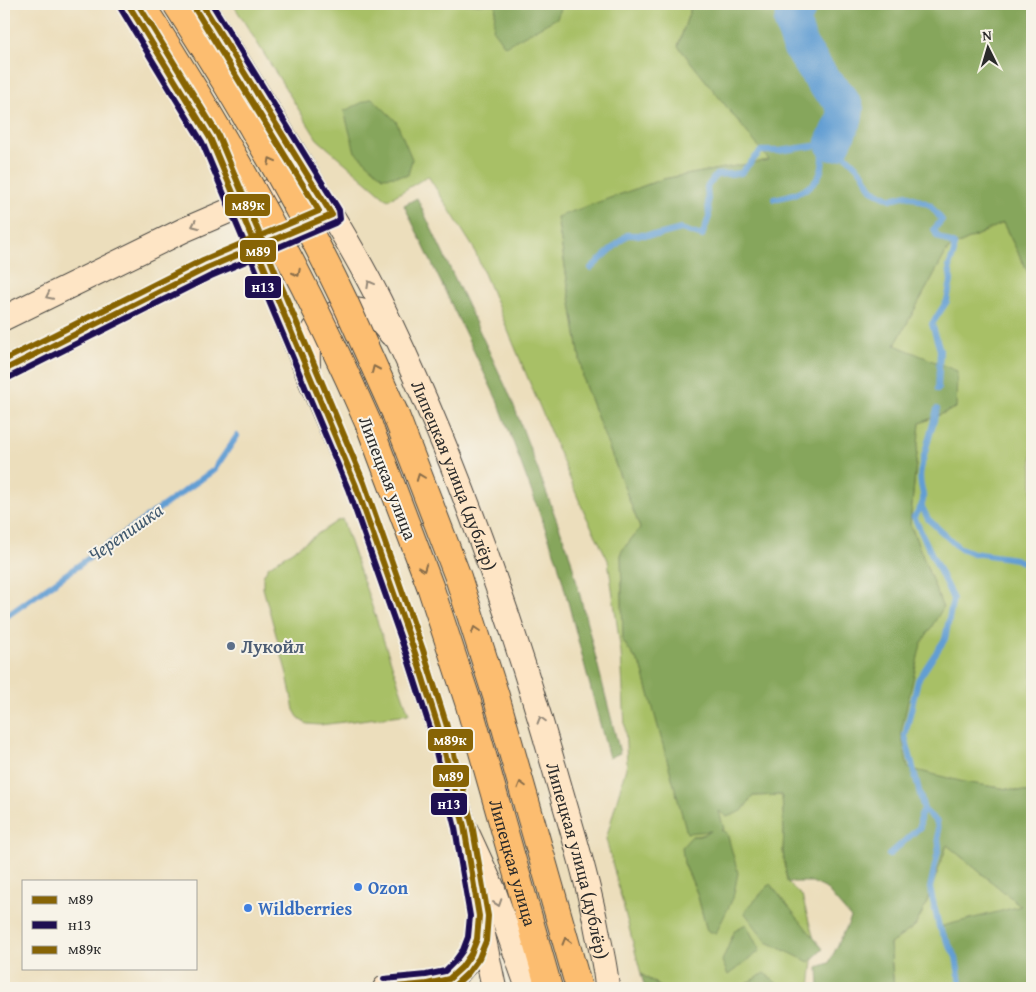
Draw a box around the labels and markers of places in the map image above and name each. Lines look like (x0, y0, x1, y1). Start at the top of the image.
place label: Лукойл (241, 633, 305, 660)
marker: Лукойл (225, 640, 237, 652)
place label: Ozon (368, 874, 408, 901)
marker: Ozon (352, 881, 364, 893)
place label: Wildberries (258, 895, 352, 922)
marker: Wildberries (242, 902, 254, 914)

